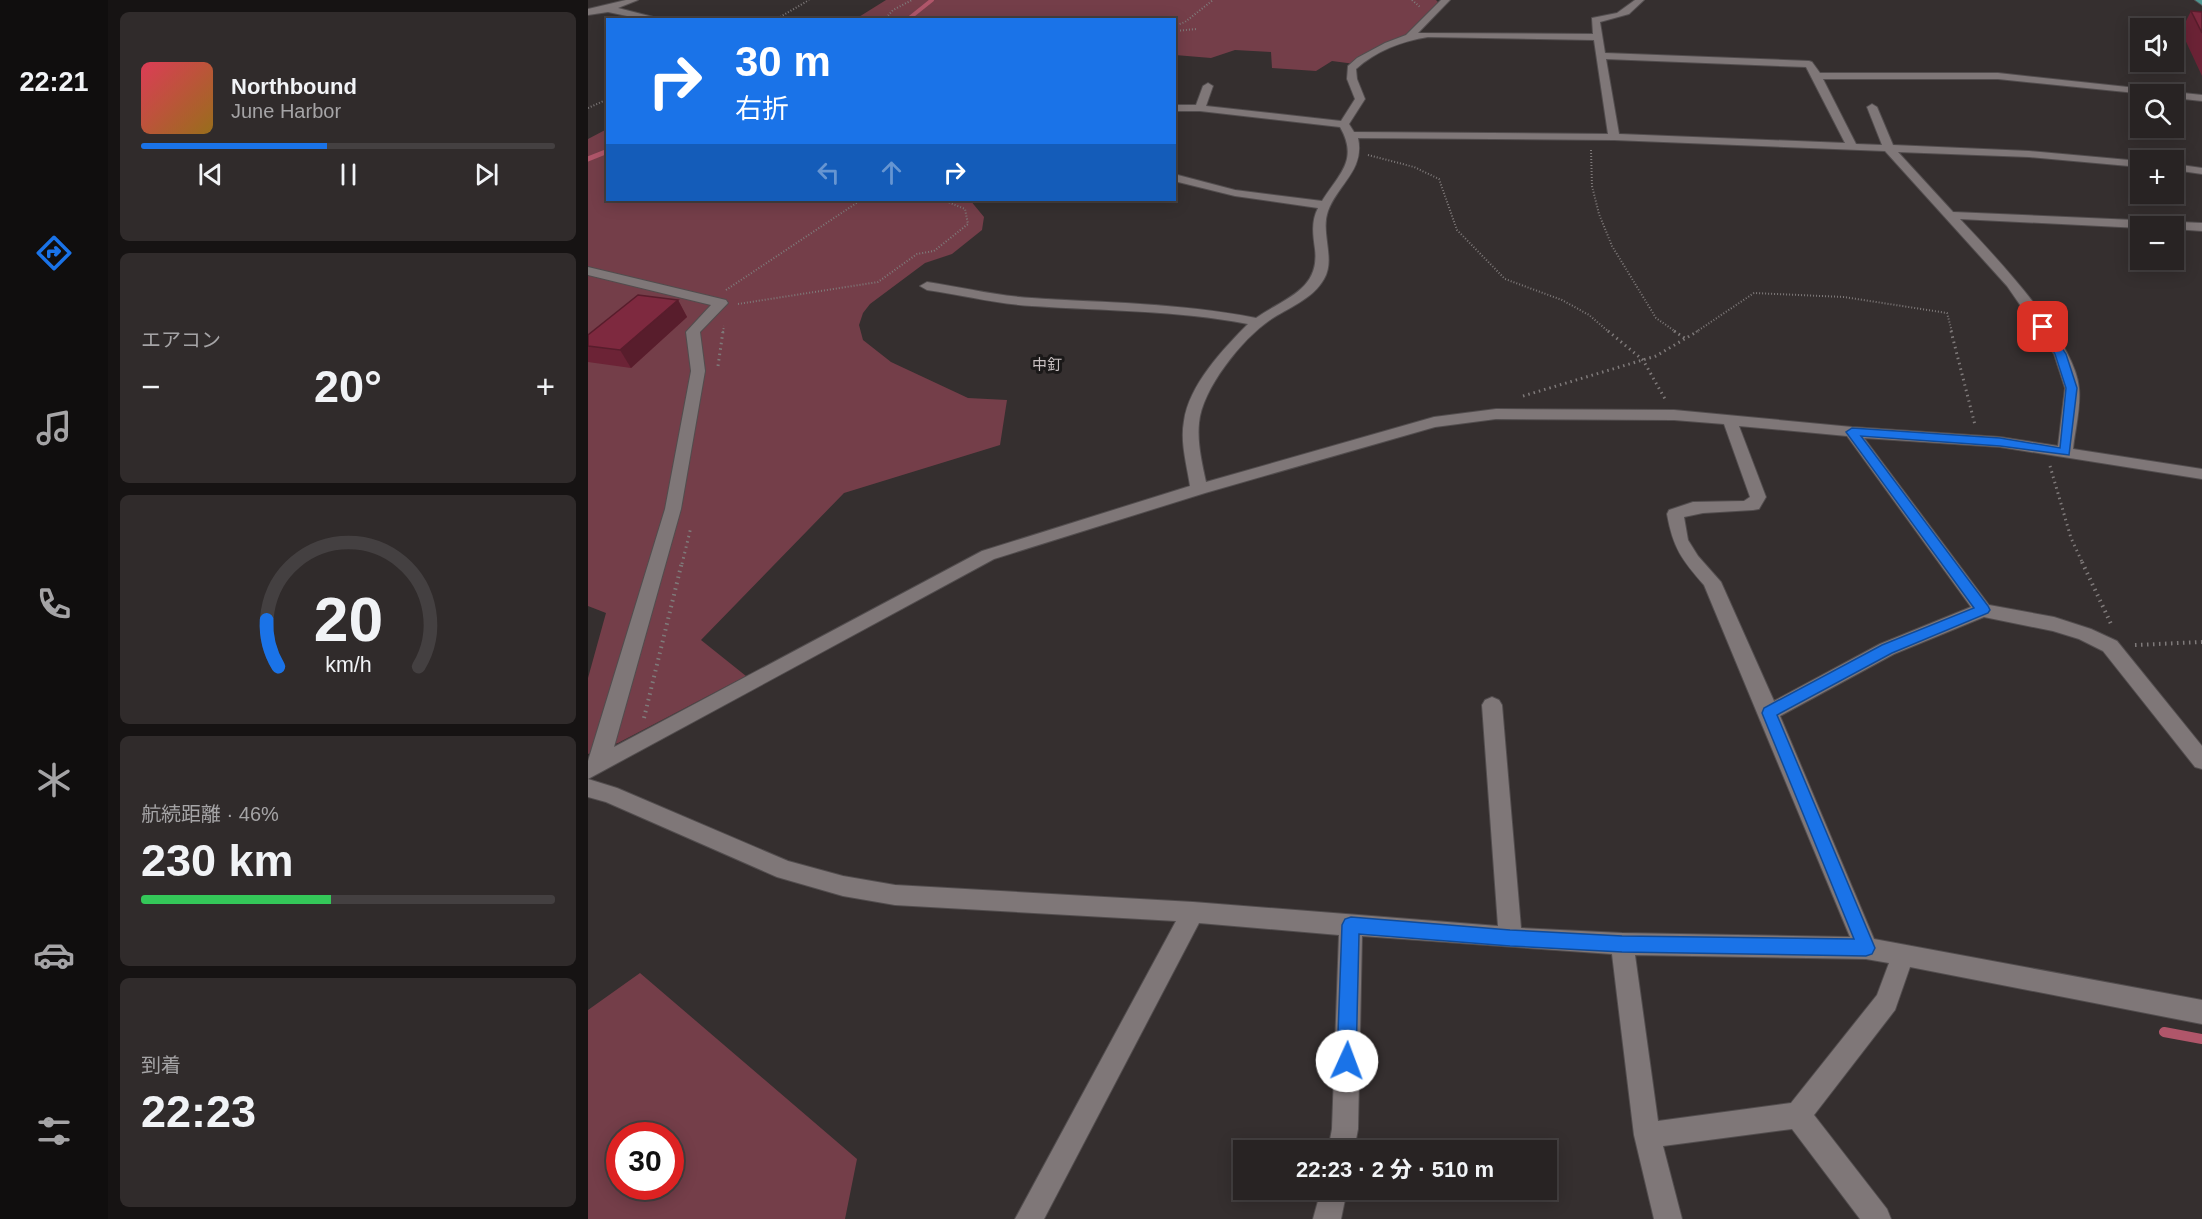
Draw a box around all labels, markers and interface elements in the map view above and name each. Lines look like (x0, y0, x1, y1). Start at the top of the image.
map controls (2130, 18, 2184, 270)
button: sound (2130, 18, 2184, 72)
text: 30 m (735, 38, 831, 85)
icon: right (636, 42, 714, 120)
text: 22:21 (19, 67, 89, 97)
text: Northbound (231, 74, 357, 99)
button: search (2130, 84, 2184, 138)
text: 右折 (735, 94, 789, 124)
text: June Harbor (231, 100, 341, 122)
button: + (2130, 150, 2184, 204)
icon: left (812, 156, 845, 189)
icon: ahead (875, 156, 908, 189)
icon: right (938, 156, 971, 189)
icon: previous (194, 158, 227, 191)
icon: pause (332, 158, 365, 191)
icon: next (470, 158, 503, 191)
button: − (2130, 216, 2184, 270)
icon: directions (33, 232, 75, 274)
pin (2017, 301, 2068, 352)
icon: arrive (2026, 310, 2059, 343)
text: エアコン (141, 329, 221, 351)
district label: 中釘 (1032, 356, 1062, 373)
text: 20° (314, 361, 382, 412)
text: − (141, 368, 160, 405)
text: + (536, 368, 555, 405)
icon: music (33, 407, 75, 449)
icon: phone (33, 583, 75, 625)
text: 20 (313, 585, 383, 654)
text: km/h (325, 653, 371, 677)
icon: climate (33, 759, 75, 801)
text: 航続距離 · 46% (141, 803, 279, 825)
text: 230 km (141, 835, 294, 886)
icon: car (33, 934, 75, 976)
position arrow (1315, 1029, 1379, 1093)
text: 到着 (141, 1054, 181, 1076)
text: 22:23 (141, 1086, 256, 1137)
icon: filters (33, 1110, 75, 1152)
speed limit sign: 30 (606, 1122, 684, 1200)
text: 22:23 · 2 分 · 510 m (1296, 1157, 1494, 1182)

